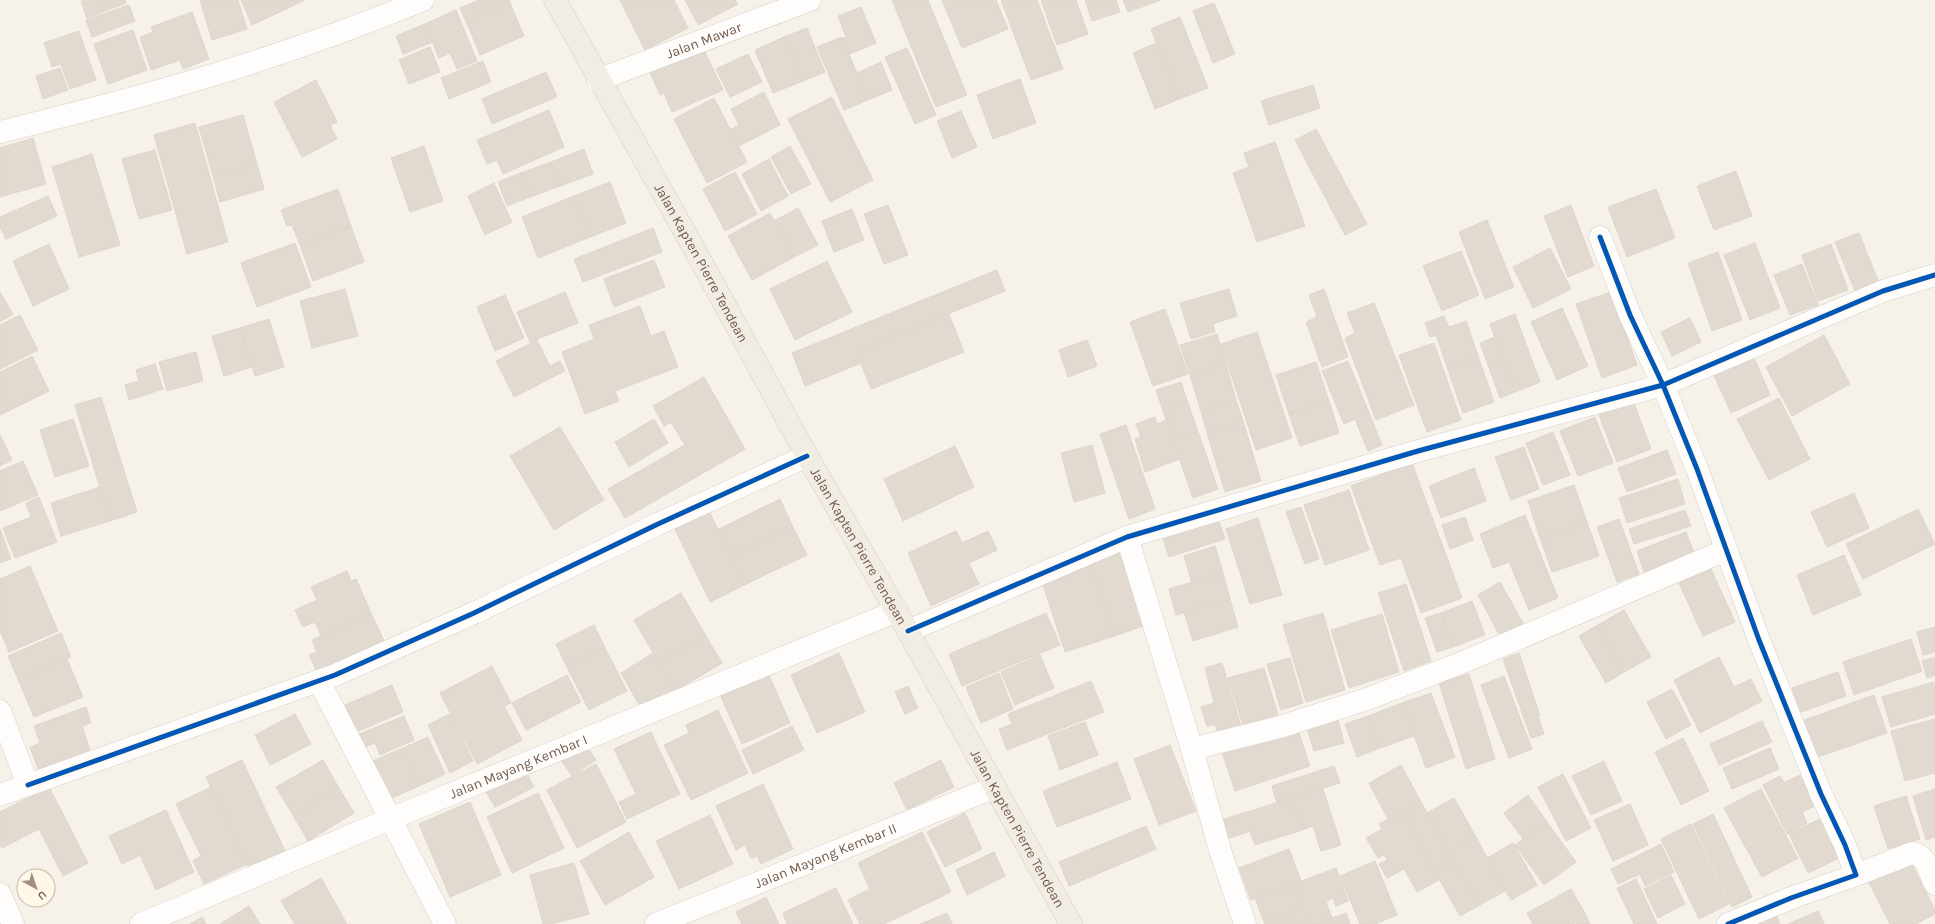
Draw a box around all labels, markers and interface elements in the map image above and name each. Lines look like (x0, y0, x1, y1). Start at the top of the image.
street label: Jalan Mawar (664, 18, 745, 62)
street label: Jalan Kapten Pierre Tendean (651, 181, 752, 345)
street label: Jalan Kapten Pierre Tendean (807, 464, 911, 628)
street label: Jalan Mayang Kembar I (447, 730, 590, 802)
street label: Jalan Kapten Pierre Tendean (967, 746, 1069, 911)
street label: Jalan Mayang Kembar II (752, 819, 899, 892)
north arrow (16, 868, 56, 908)
text: U (35, 888, 49, 903)

